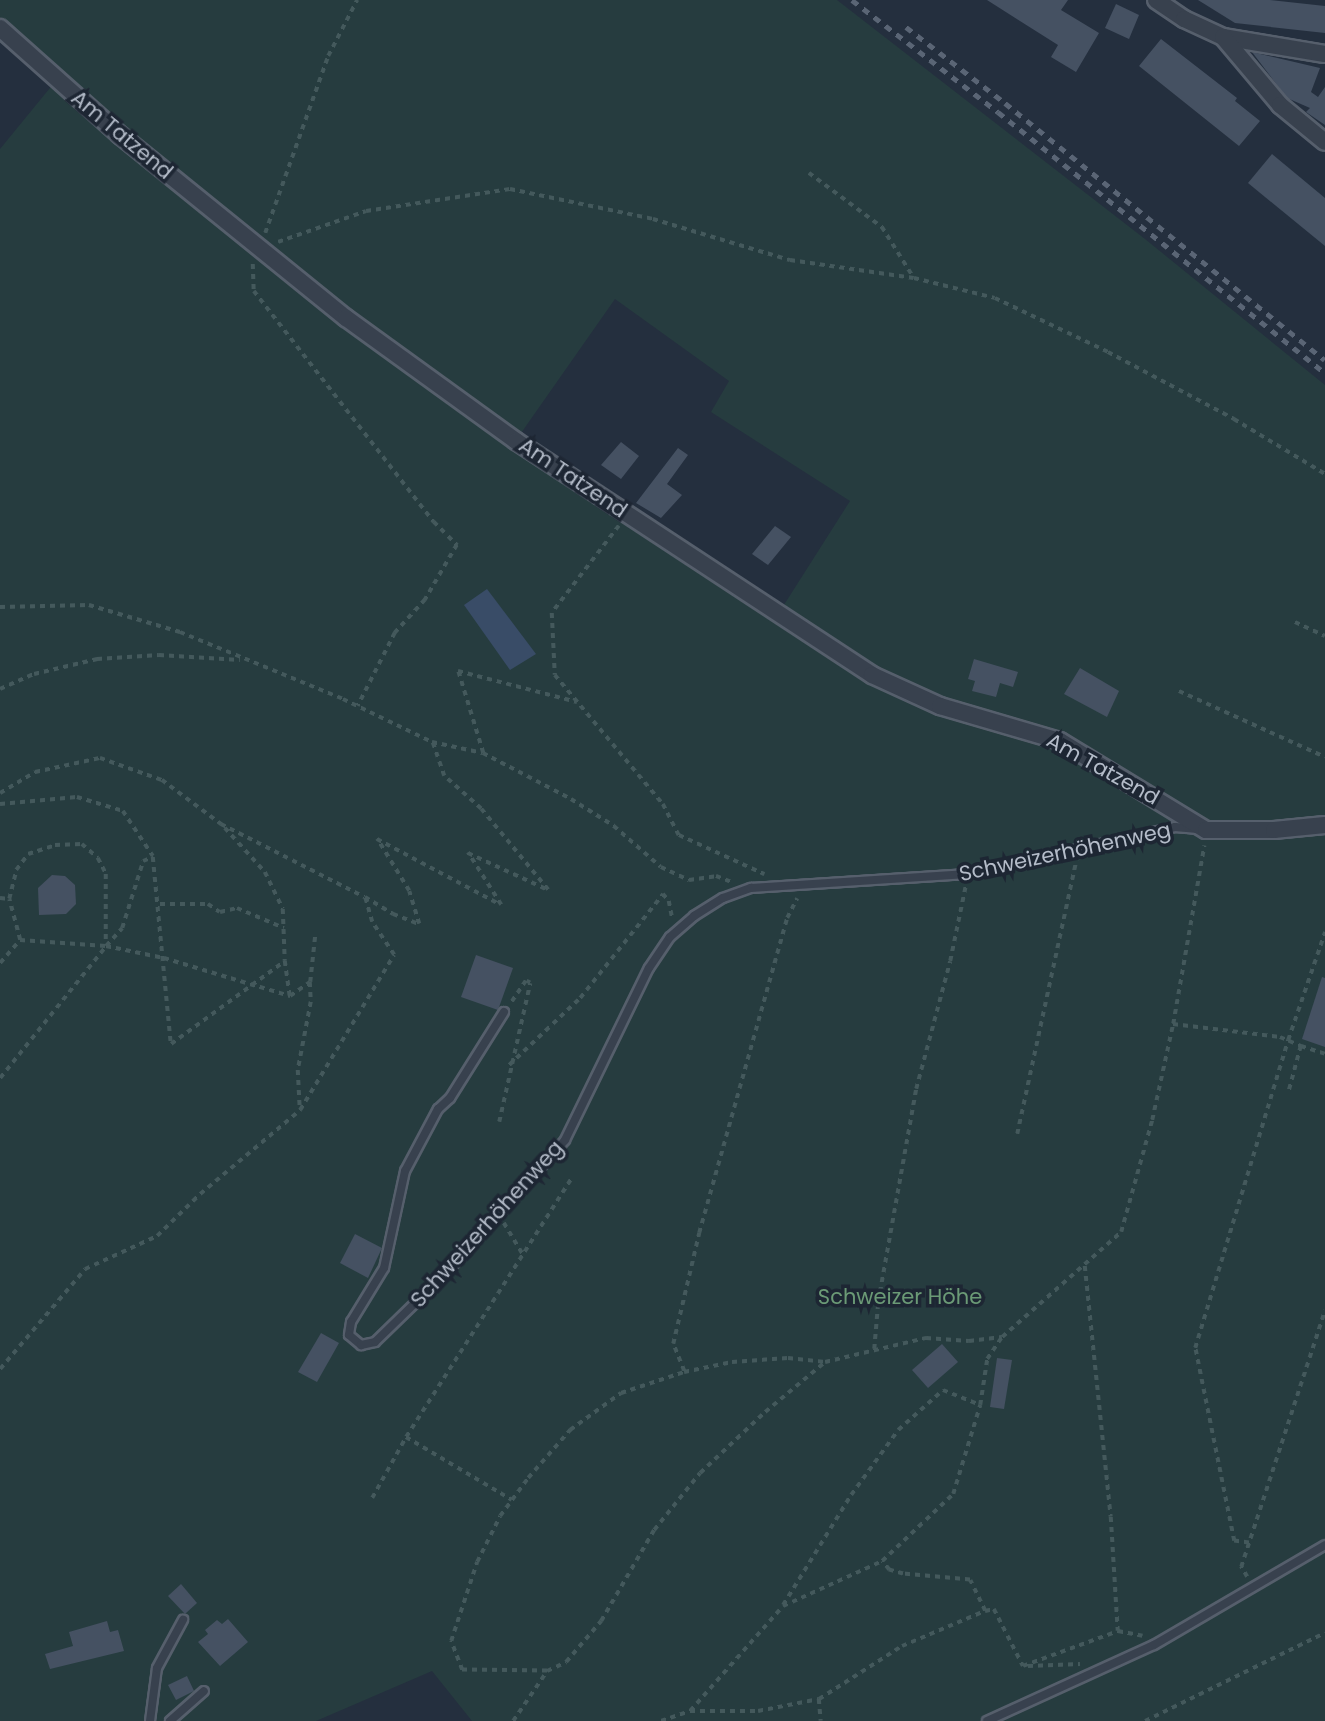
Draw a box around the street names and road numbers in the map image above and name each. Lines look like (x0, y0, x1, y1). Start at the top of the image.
street label: Am Tatzend (66, 85, 178, 185)
street label: Am Tatzend (514, 433, 632, 523)
street label: Am Tatzend (1042, 728, 1164, 810)
street label: Schweizerhöhenweg (957, 817, 1173, 887)
street label: Schweizerhöhenweg (406, 1135, 568, 1313)

